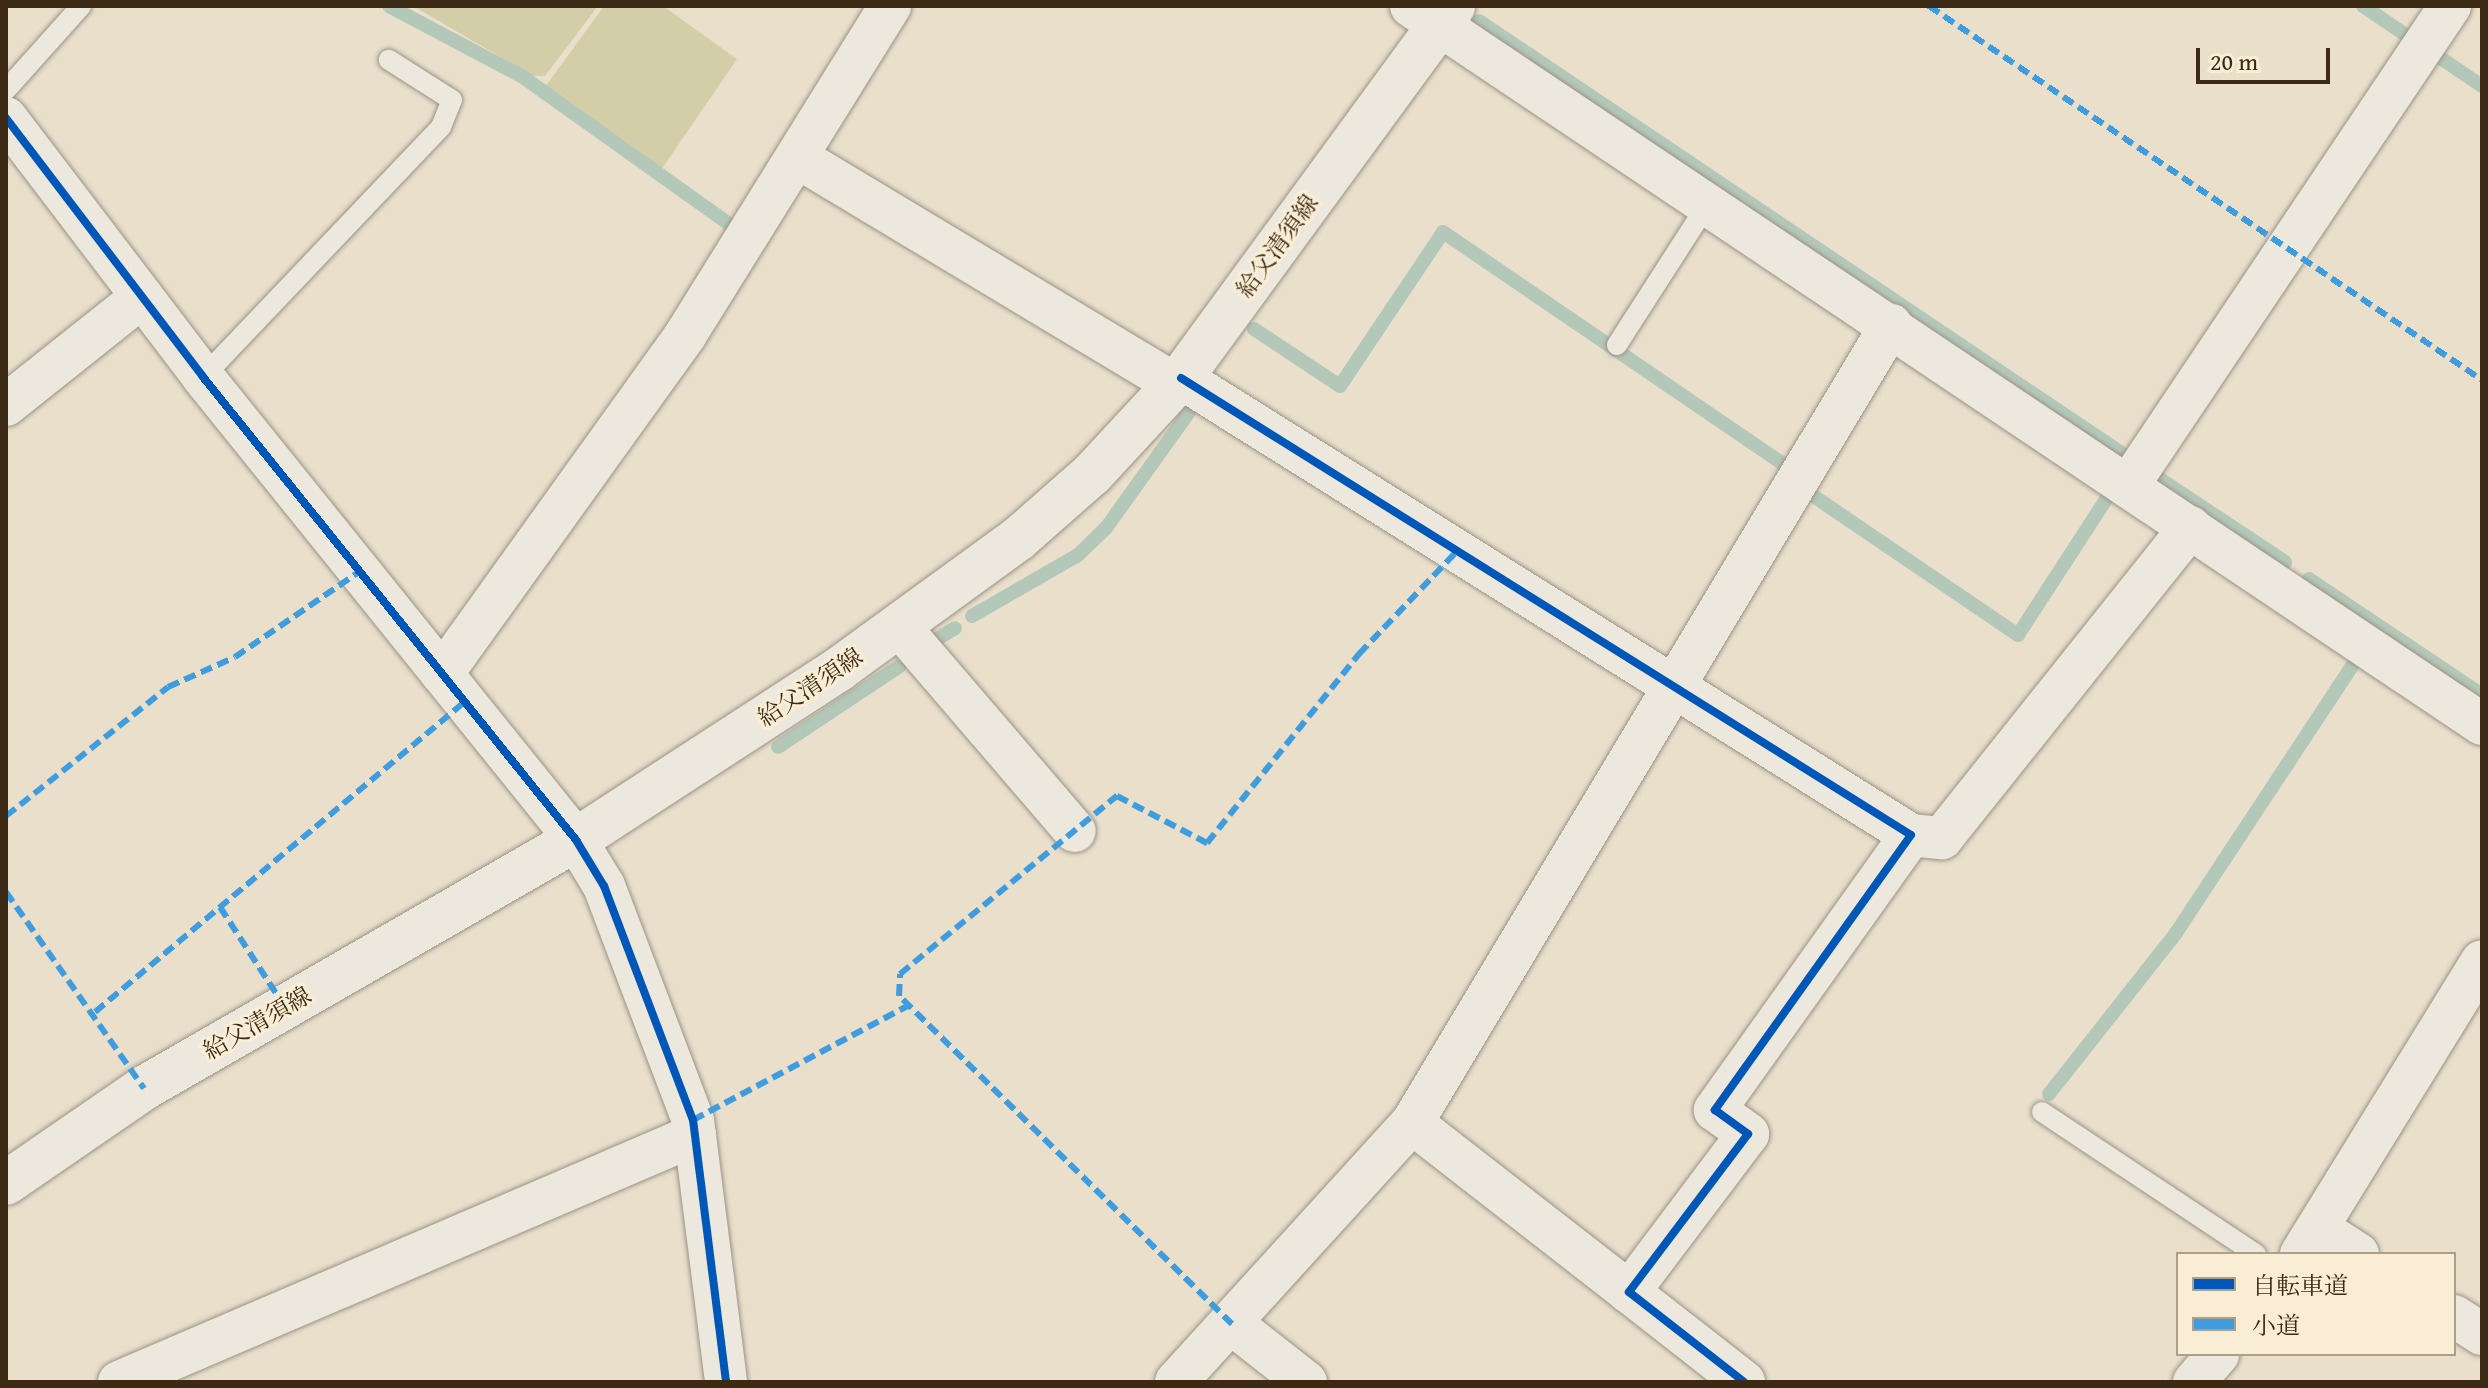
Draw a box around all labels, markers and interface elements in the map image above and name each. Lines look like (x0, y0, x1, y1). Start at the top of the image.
scale bar (2200, 32, 2334, 82)
text: 20 m (2210, 44, 2258, 79)
street label: 給父清須線 (1230, 189, 1324, 303)
street label: 給父清須線 (752, 642, 868, 732)
street label: 給父清須線 (198, 981, 316, 1065)
legend (2176, 1252, 2456, 1356)
text: 自転車道 (2252, 1268, 2348, 1303)
text: 小道 (2252, 1308, 2300, 1343)

